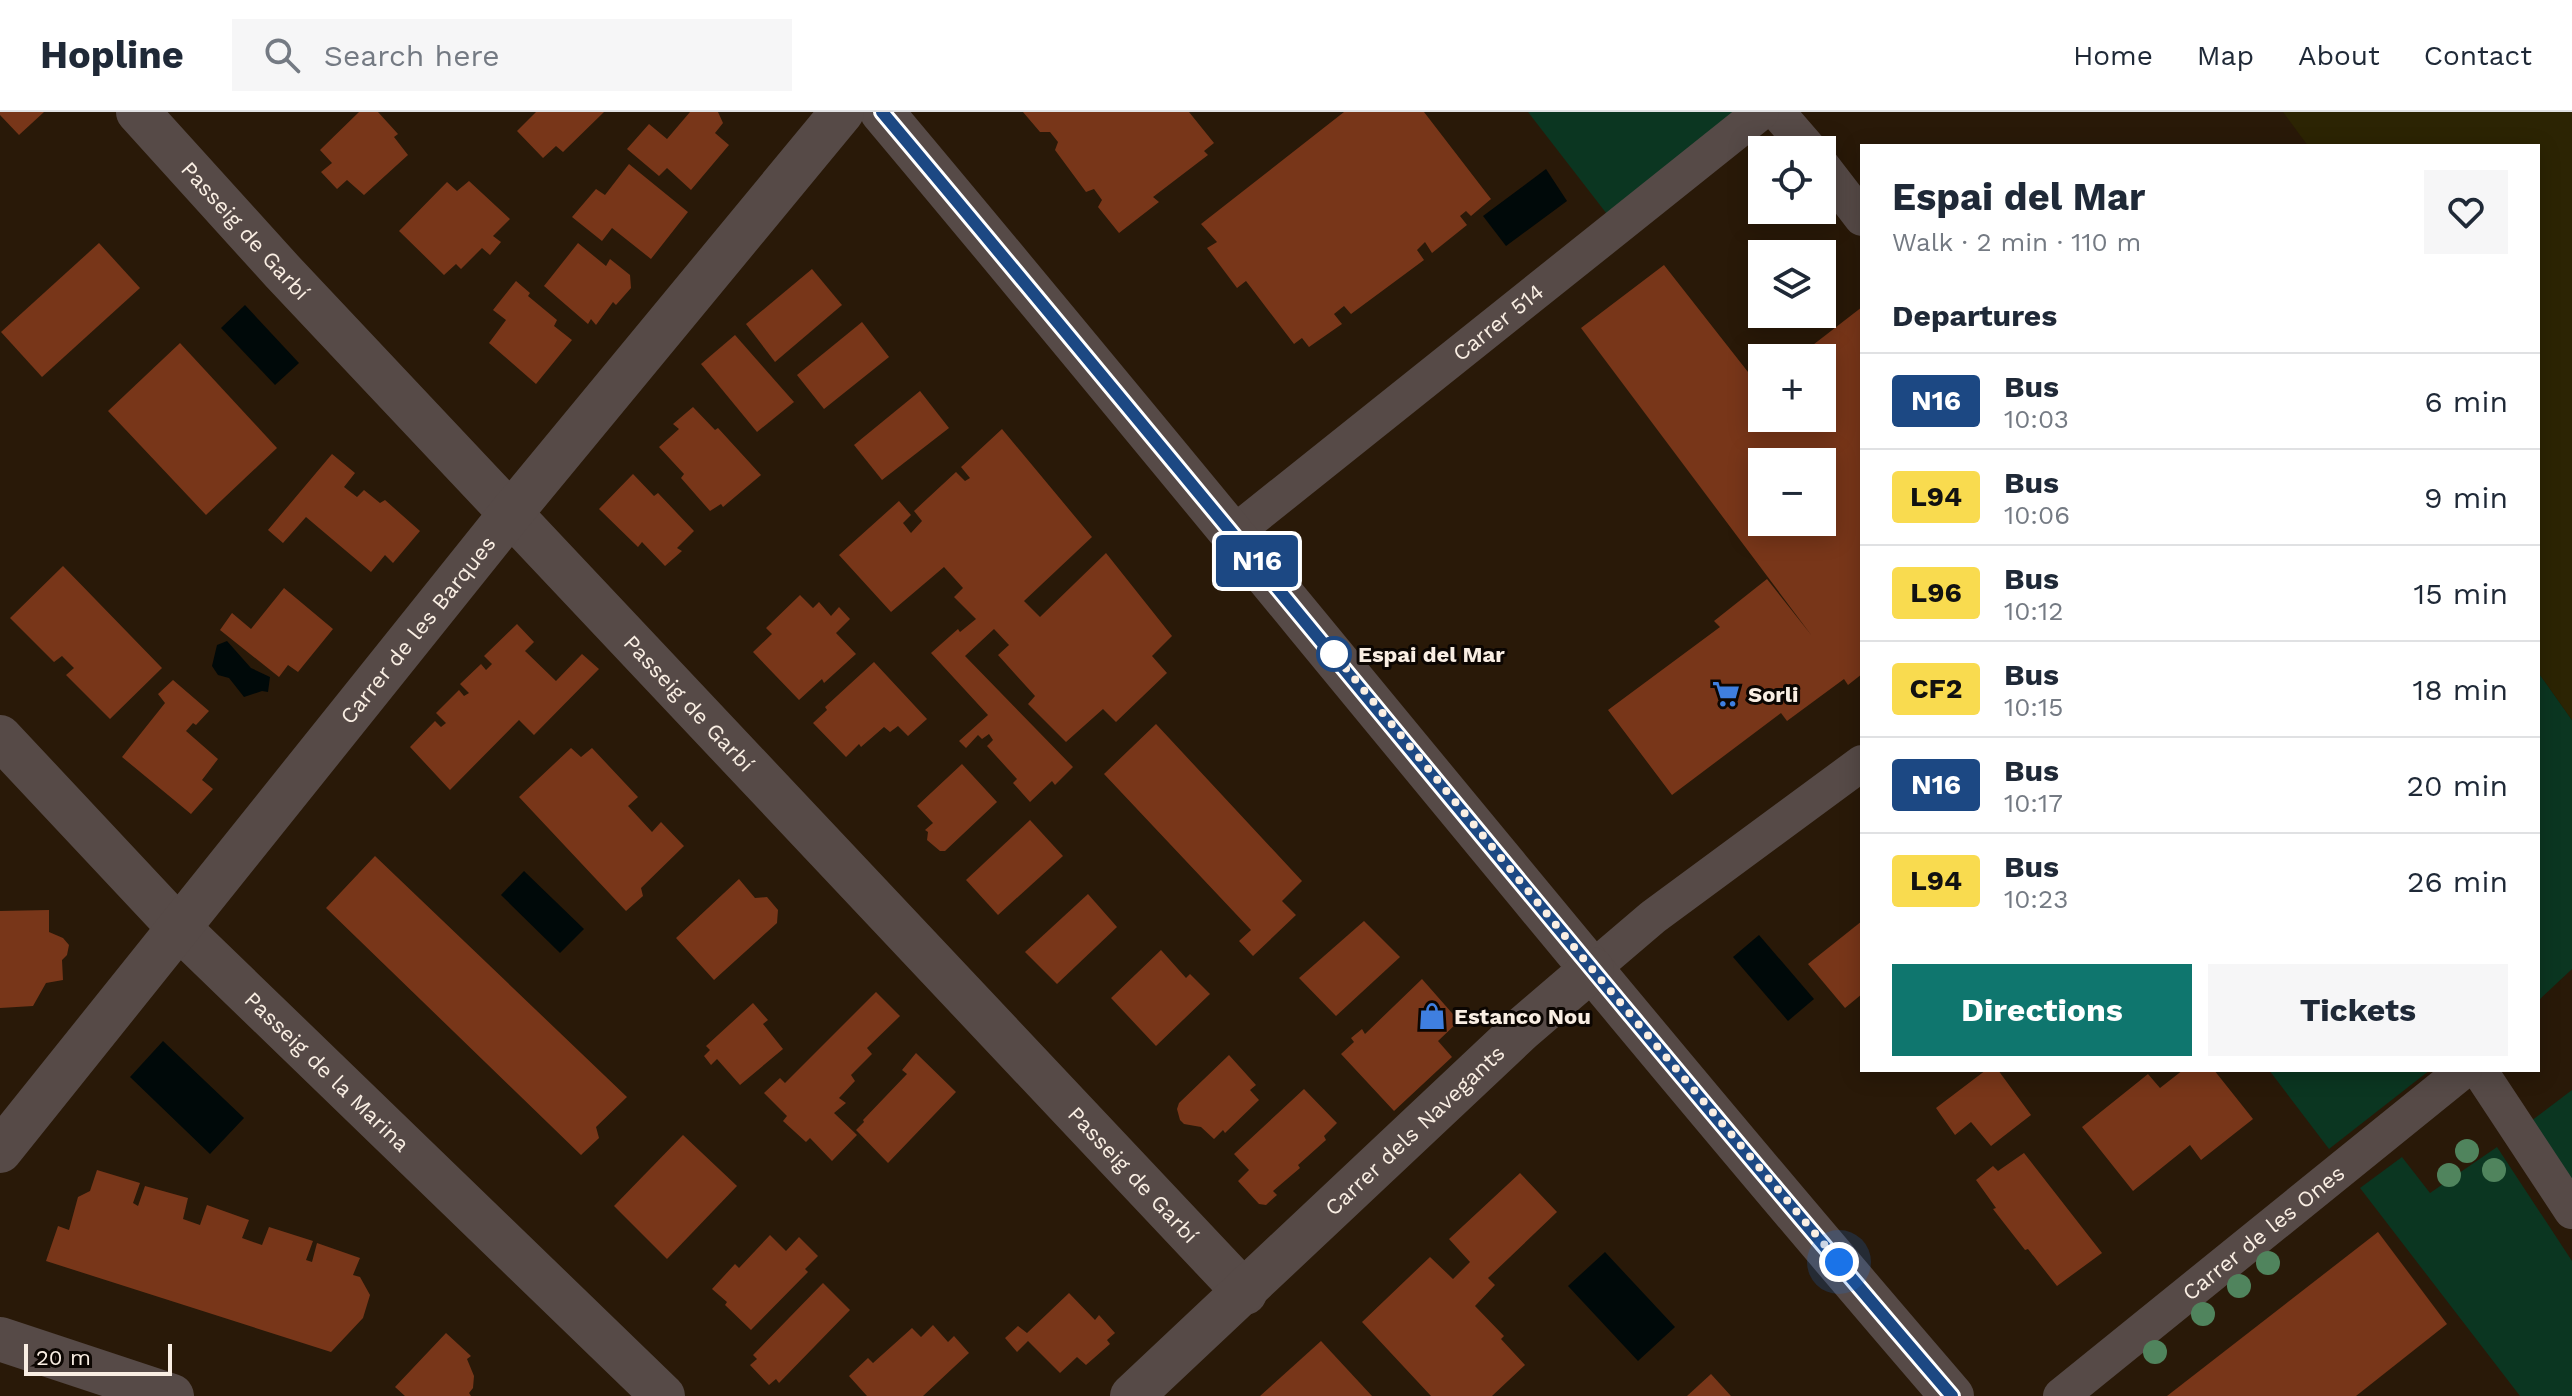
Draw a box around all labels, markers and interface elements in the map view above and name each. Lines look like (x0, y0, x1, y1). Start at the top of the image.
search box (232, 19, 792, 91)
text: Hopline (40, 33, 184, 77)
icon: search (260, 33, 304, 77)
text: Search here (324, 38, 500, 73)
text: Home (2073, 39, 2153, 72)
text: Map (2197, 39, 2254, 72)
text: About (2298, 39, 2380, 72)
text: Contact (2424, 39, 2532, 72)
map controls (1748, 136, 1836, 536)
button: locate (1748, 136, 1836, 224)
street label: Passeig de Garbí (176, 156, 315, 305)
button: heart (2424, 170, 2508, 254)
text: Espai del Mar (1892, 175, 2145, 219)
text: Walk · 2 min · 110 m (1892, 227, 2141, 257)
button: layers (1748, 240, 1836, 328)
street label: Carrer 514 (1448, 278, 1548, 366)
text: Departures (1892, 298, 2057, 333)
button: + (1748, 344, 1836, 432)
text: Bus (2004, 369, 2059, 404)
text: N16 (1911, 384, 1961, 417)
text: 6 min (2424, 384, 2508, 419)
text: 10:03 (2004, 404, 2069, 434)
button: − (1748, 448, 1836, 536)
text: Bus (2004, 465, 2059, 500)
text: L94 (1910, 480, 1962, 513)
text: 9 min (2424, 480, 2508, 515)
text: 10:06 (2004, 500, 2070, 530)
street label: Carrer de les Barques (335, 531, 500, 729)
line badge: N16 (1211, 535, 1303, 587)
text: N16 (1232, 544, 1282, 577)
text: Bus (2004, 561, 2059, 596)
text: L96 (1910, 576, 1962, 609)
text: 15 min (2413, 576, 2508, 611)
text: 10:12 (2004, 596, 2063, 626)
street label: Passeig de Garbí (619, 630, 759, 776)
marker: Espai del Mar (1317, 637, 1351, 671)
place label: Espai del Mar (1358, 642, 1505, 667)
text: Bus (2004, 657, 2059, 692)
text: CF2 (1910, 672, 1962, 705)
text: 18 min (2412, 672, 2508, 707)
supermarket icon: Sorli (1711, 679, 1741, 709)
place label: Sorli (1748, 682, 1798, 707)
text: 10:15 (2004, 692, 2063, 722)
text: Bus (2004, 753, 2059, 788)
text: N16 (1911, 768, 1961, 801)
text: 20 min (2406, 768, 2508, 803)
text: 10:17 (2004, 788, 2063, 818)
text: Bus (2004, 849, 2059, 884)
text: L94 (1910, 864, 1962, 897)
text: 26 min (2407, 864, 2508, 899)
text: 10:23 (2004, 884, 2068, 914)
button: Directions (1892, 964, 2192, 1056)
button: Tickets (2208, 964, 2508, 1056)
street label: Passeig de la Marina (240, 986, 415, 1156)
shop icon: Estanco Nou (1417, 1001, 1447, 1031)
place label: Estanco Nou (1454, 1004, 1591, 1029)
street label: Carrer dels Navegants (1320, 1040, 1509, 1220)
street label: Passeig de Garbí (1063, 1101, 1204, 1248)
street label: Carrer de les Ones (2177, 1160, 2349, 1305)
your location (1819, 1242, 1859, 1282)
scale bar (24, 1340, 172, 1376)
text: 20 m (36, 1345, 91, 1370)

